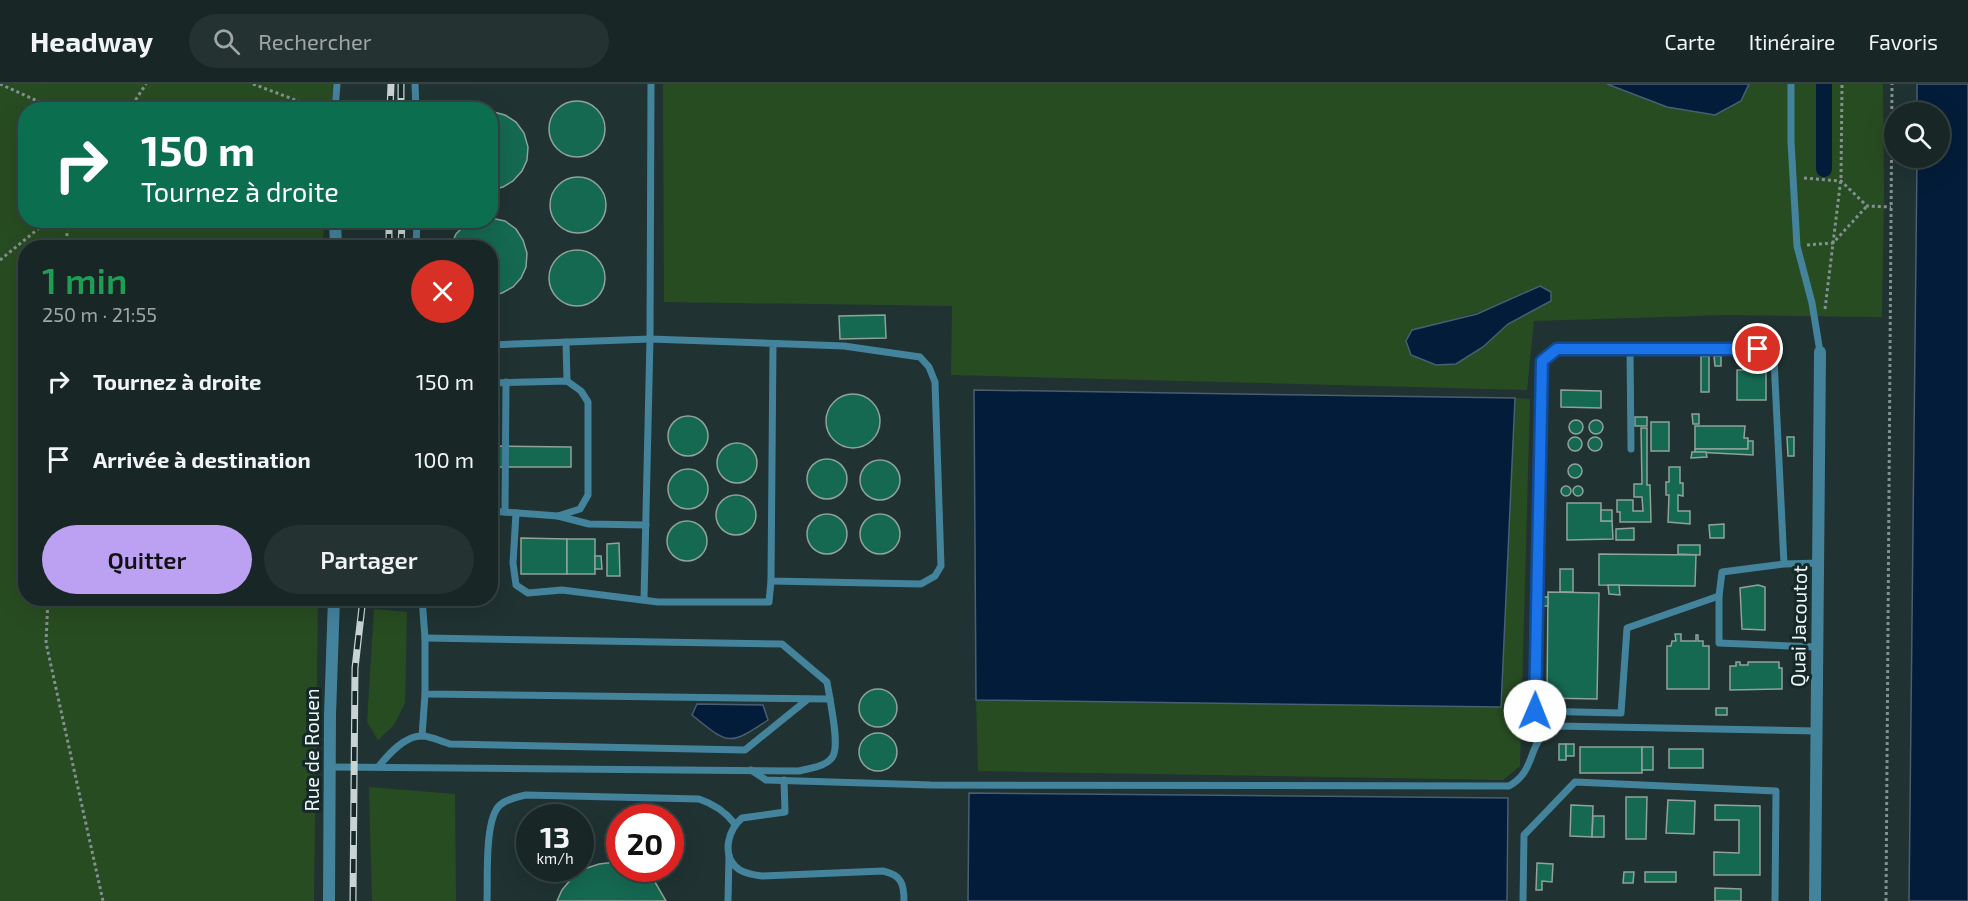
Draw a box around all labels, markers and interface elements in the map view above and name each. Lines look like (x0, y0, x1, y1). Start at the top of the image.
search box (189, 14, 609, 68)
text: Headway (30, 24, 153, 58)
icon: search (210, 25, 243, 58)
text: Rechercher (258, 28, 372, 54)
text: Carte (1664, 29, 1716, 54)
text: Itinéraire (1749, 29, 1835, 54)
text: Favoris (1868, 29, 1938, 54)
map controls (1884, 102, 1950, 168)
button: search (1884, 102, 1950, 168)
text: 150 m (141, 124, 255, 174)
icon: right (42, 126, 120, 204)
text: Tournez à droite (141, 175, 339, 207)
text: 1 min (42, 258, 127, 301)
button: close (411, 260, 474, 323)
text: 250 m · 21:55 (42, 302, 157, 326)
pin (1732, 323, 1783, 374)
icon: arrive (1741, 332, 1774, 365)
icon: right (42, 365, 75, 398)
text: Tournez à droite (93, 368, 262, 394)
text: 150 m (416, 368, 474, 394)
icon: arrive (42, 443, 75, 476)
text: Arrivée à destination (93, 446, 311, 472)
text: 100 m (415, 446, 474, 472)
button: Quitter (42, 525, 252, 594)
button: Partager (264, 525, 474, 594)
street label: Quai Jacoutot (1785, 565, 1811, 687)
position arrow (1503, 679, 1567, 743)
street label: Rue de Rouen (299, 689, 323, 812)
speed limit sign: 20 (606, 804, 684, 882)
text: 13 (540, 818, 570, 854)
text: km/h (536, 849, 574, 867)

